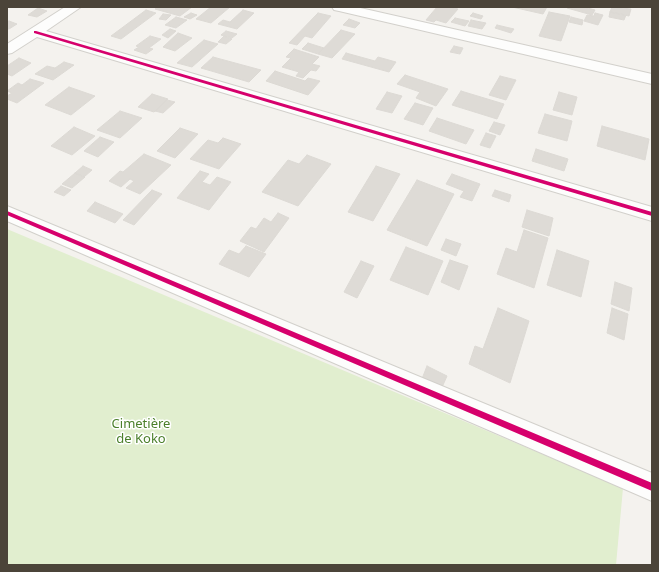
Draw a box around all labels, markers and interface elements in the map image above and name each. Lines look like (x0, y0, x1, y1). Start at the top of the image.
park label: Cimetière de Koko (112, 416, 170, 447)

